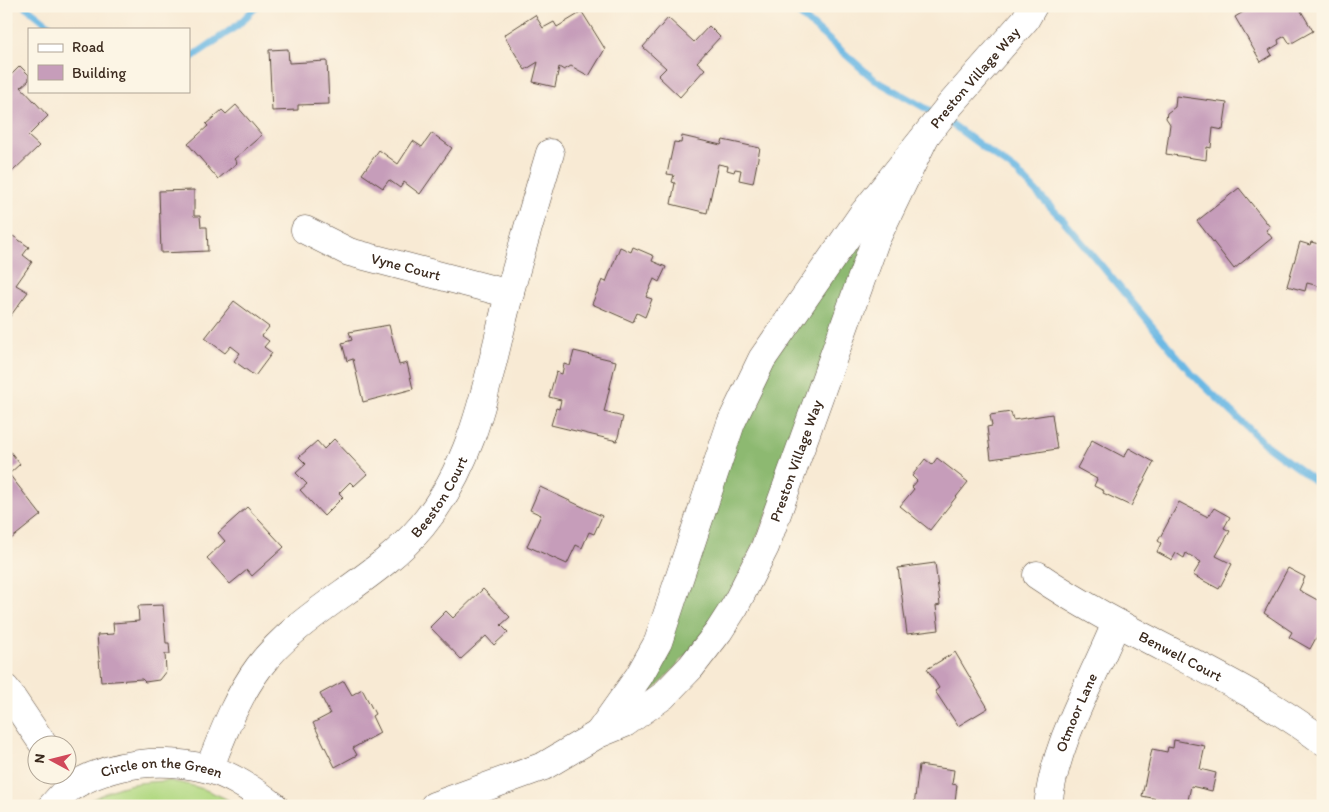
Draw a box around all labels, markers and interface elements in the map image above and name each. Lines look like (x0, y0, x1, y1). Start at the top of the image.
street label: Preston Village Way (926, 23, 1024, 132)
legend (28, 28, 190, 92)
text: Road (72, 38, 105, 56)
text: Building (72, 64, 126, 82)
street label: Vyne Court (369, 249, 443, 285)
street label: Preston Village Way (766, 397, 826, 524)
street label: Beeston Court (407, 453, 472, 542)
street label: Benwell Court (1136, 627, 1226, 686)
street label: Otmoor Lane (1052, 670, 1101, 755)
north arrow (28, 734, 78, 784)
text: N (31, 753, 49, 764)
street label: Circle on the Green (98, 754, 225, 782)

